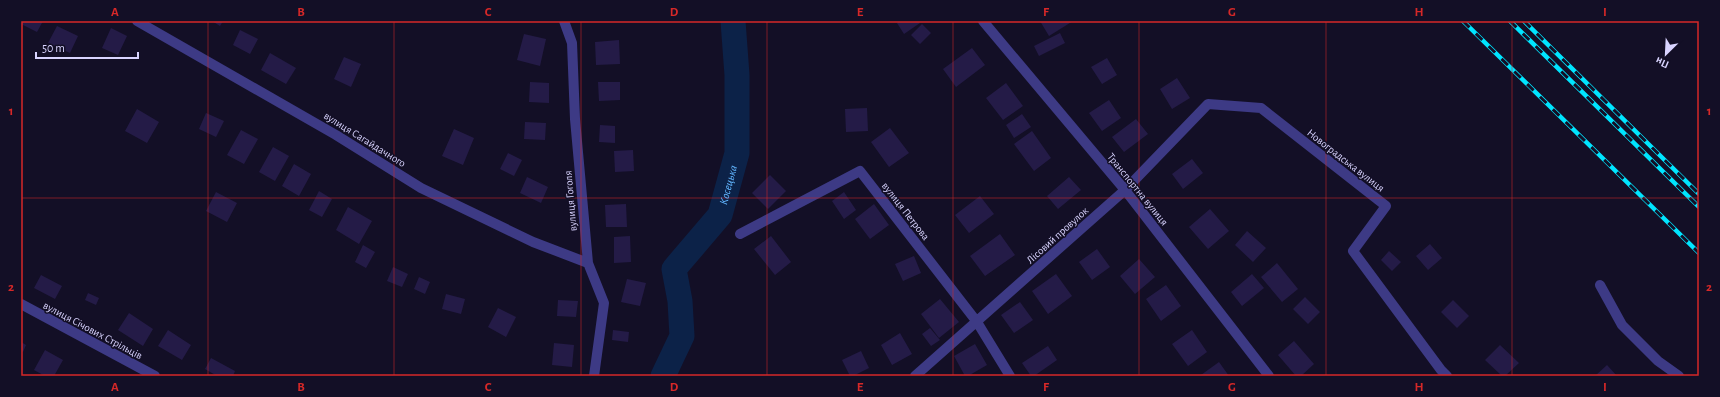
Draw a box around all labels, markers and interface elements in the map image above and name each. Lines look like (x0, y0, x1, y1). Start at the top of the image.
text: A (111, 6, 119, 19)
text: B (297, 6, 305, 19)
text: C (485, 6, 492, 19)
text: D (670, 6, 679, 19)
text: E (857, 6, 864, 19)
text: F (1043, 6, 1050, 19)
text: G (1228, 6, 1236, 19)
text: H (1414, 6, 1424, 19)
text: I (1603, 6, 1607, 19)
scale bar (36, 34, 138, 60)
north arrow (1646, 34, 1686, 74)
text: 50 m (42, 42, 65, 54)
text: Пн (1654, 55, 1671, 70)
text: 1 (9, 105, 13, 118)
text: 1 (1707, 105, 1711, 118)
street label: вулиця Сагайдачного (322, 110, 408, 169)
street label: Новоградська вулиця (1305, 127, 1386, 194)
street label: Транспортна вулиця (1105, 151, 1170, 228)
water label: Косецька (717, 164, 739, 206)
street label: вулиця Гоголя (562, 170, 579, 232)
street label: вулиця Петрова (880, 180, 932, 242)
street label: Лісовий провулок (1024, 205, 1090, 266)
text: 2 (8, 281, 14, 294)
text: 2 (1706, 281, 1712, 294)
street label: вулиця Січових Стрільців (41, 300, 144, 361)
text: A (111, 381, 119, 394)
text: B (297, 381, 305, 394)
text: C (485, 381, 492, 394)
text: D (670, 381, 679, 394)
text: E (857, 381, 864, 394)
text: F (1043, 381, 1050, 394)
text: G (1228, 381, 1236, 394)
text: H (1414, 381, 1424, 394)
text: I (1603, 381, 1607, 394)

